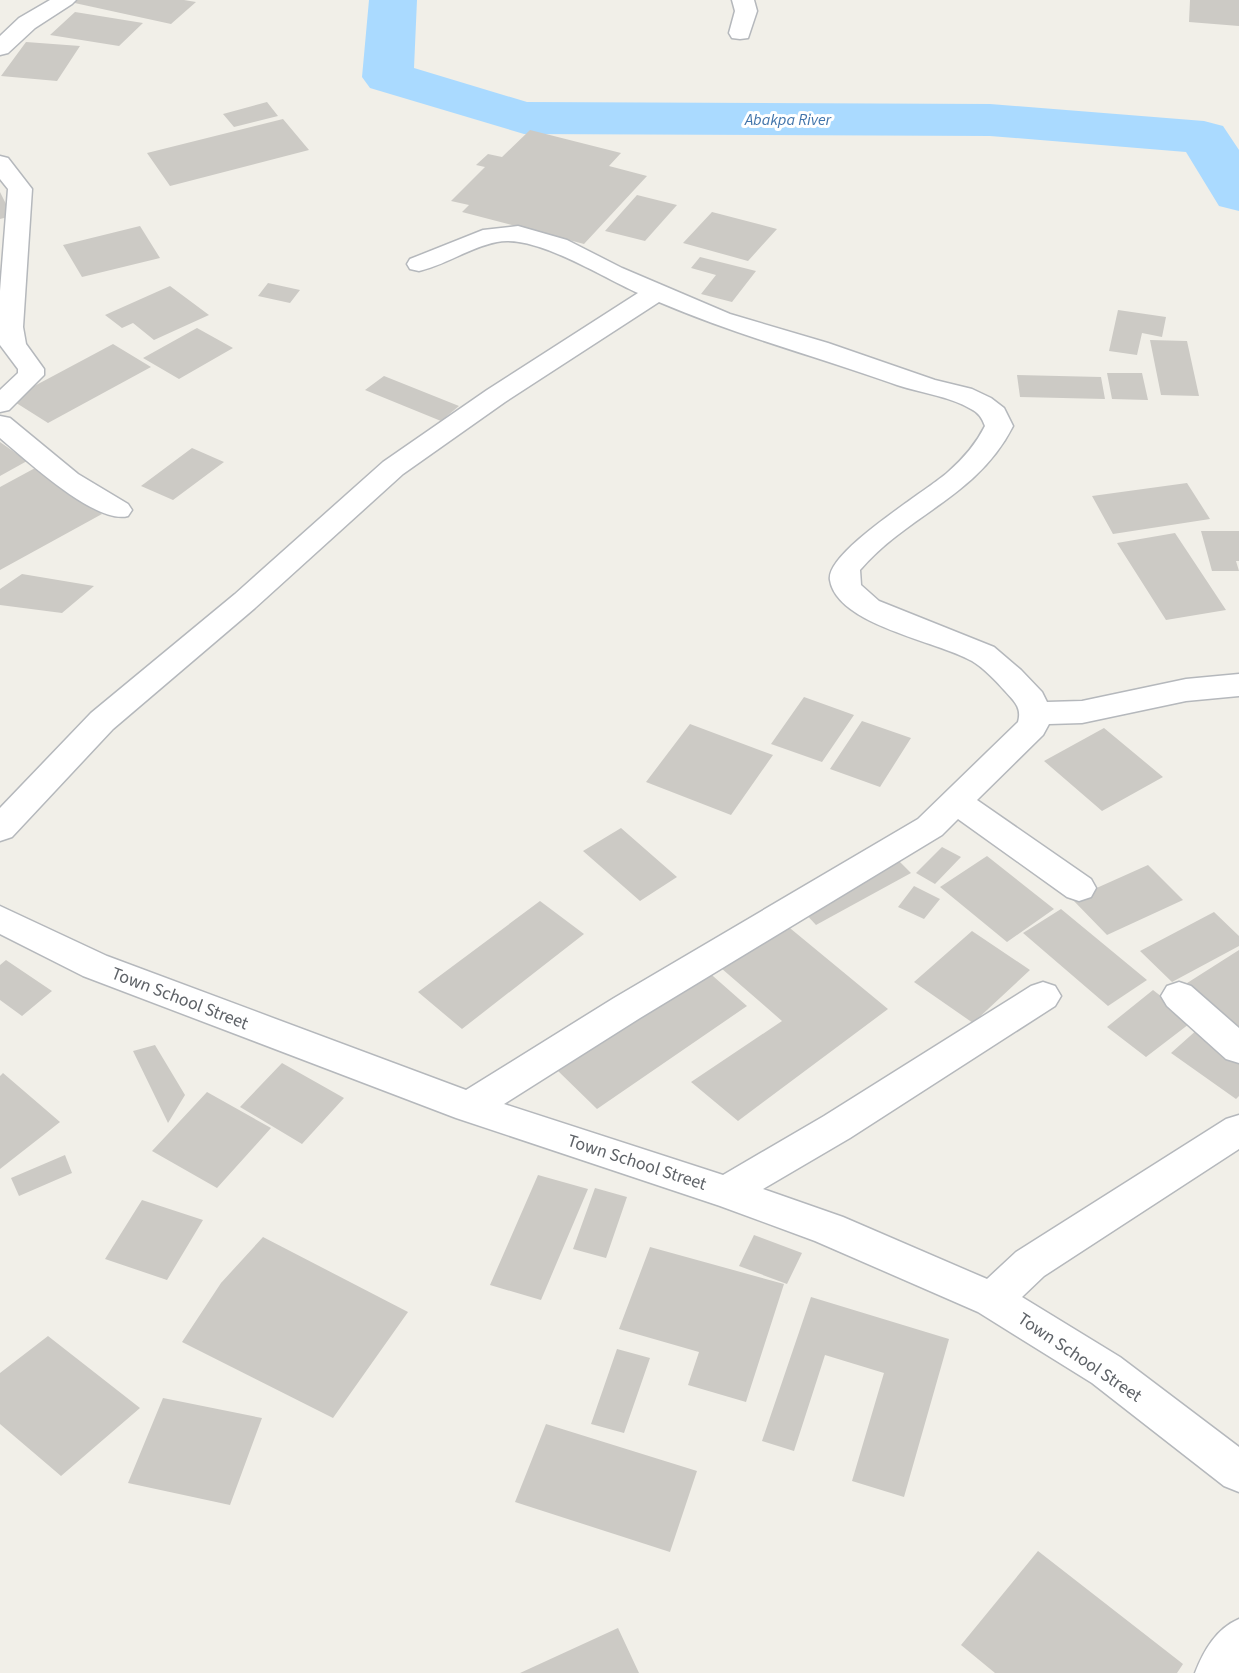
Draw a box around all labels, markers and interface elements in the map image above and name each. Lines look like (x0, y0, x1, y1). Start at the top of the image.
water label: Abakpa River (744, 109, 833, 131)
street label: Town School Street (108, 961, 252, 1036)
street label: Town School Street (564, 1128, 710, 1197)
street label: Town School Street (1013, 1307, 1147, 1408)

